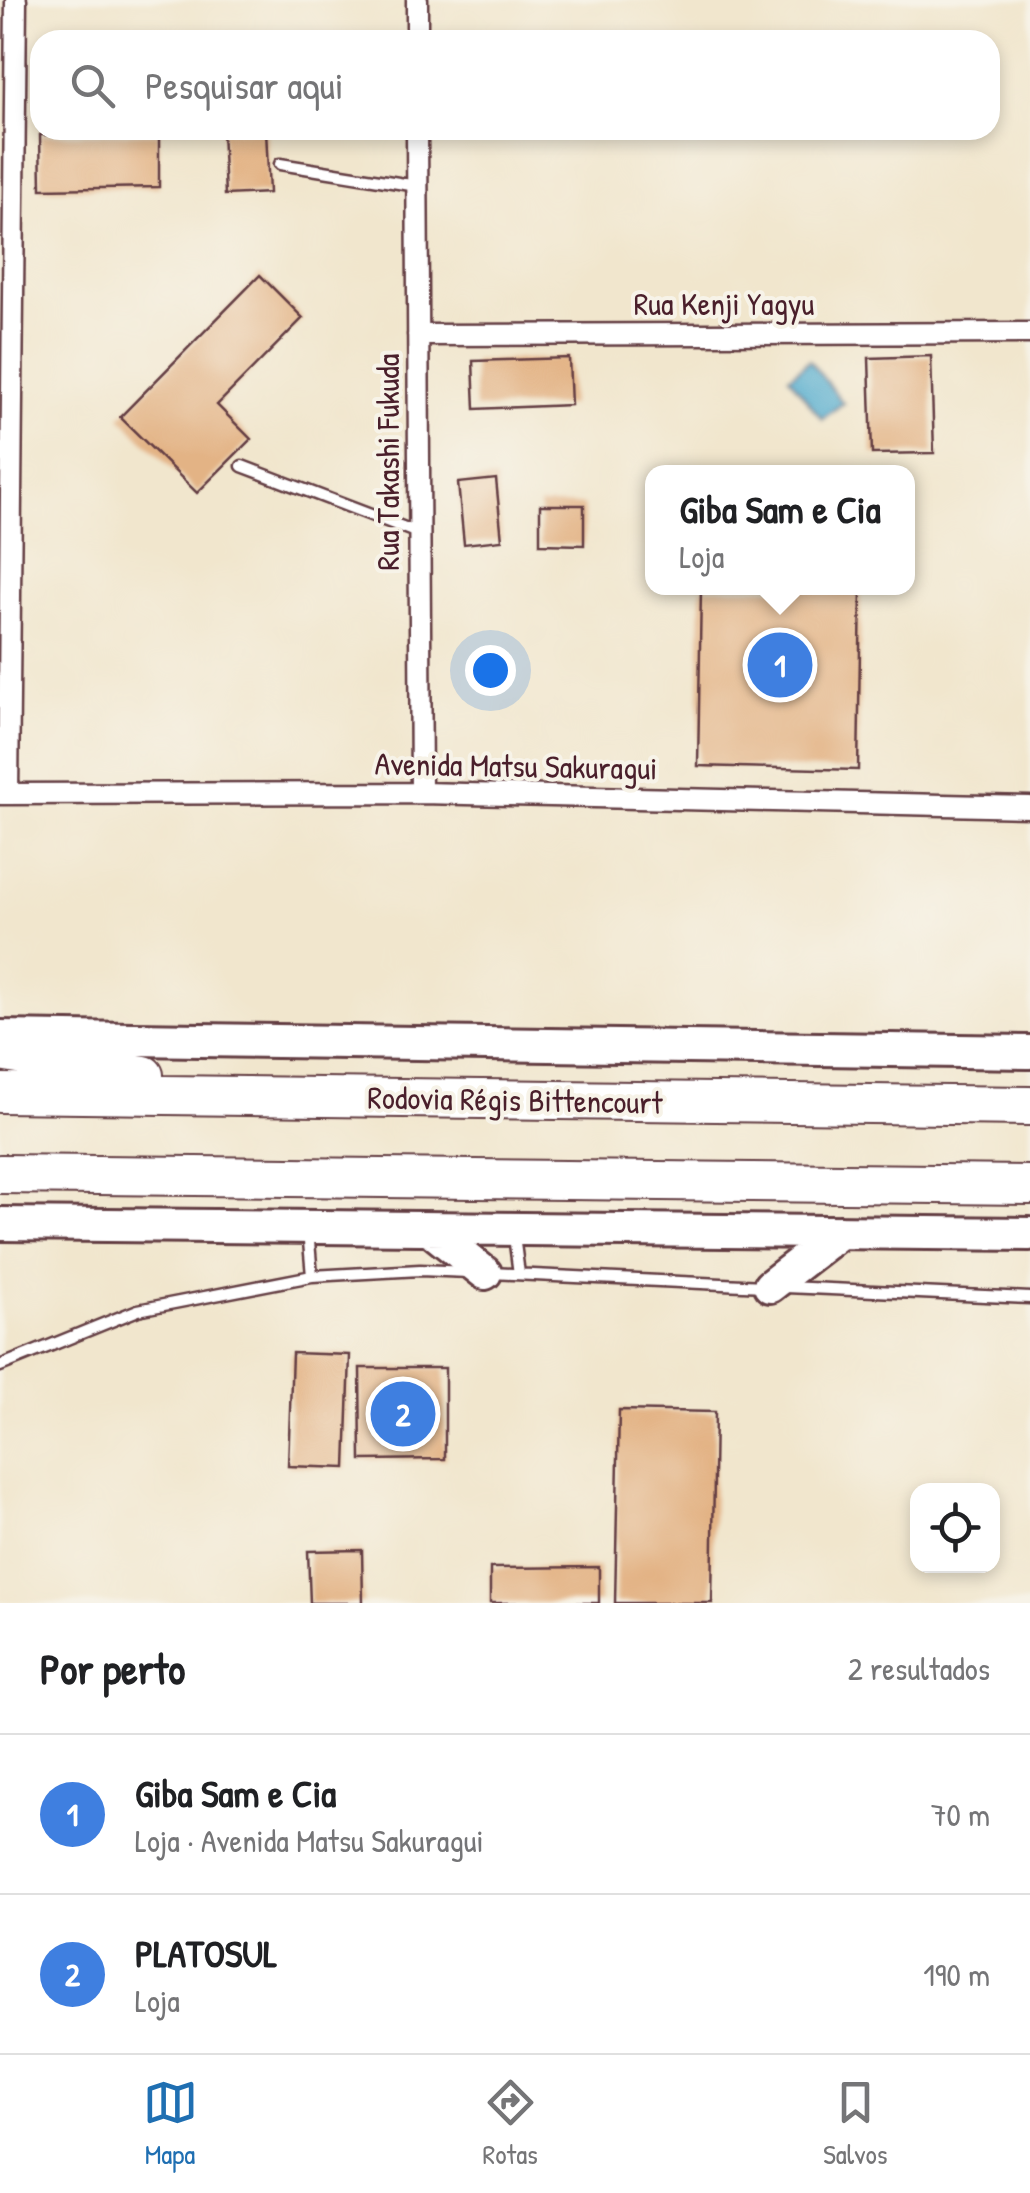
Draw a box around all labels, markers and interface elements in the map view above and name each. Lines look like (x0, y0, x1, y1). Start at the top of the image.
search box (30, 30, 1000, 140)
icon: search (65, 58, 120, 113)
text: Pesquisar aqui (145, 59, 343, 111)
street label: Rua Kenji Yagyu (634, 282, 814, 325)
street label: Rua Takashi Fukuda (366, 354, 409, 570)
popup (645, 465, 915, 595)
text: Giba Sam e Cia (679, 483, 881, 535)
text: Loja (679, 535, 724, 578)
pin: 1 (748, 628, 812, 702)
your location (465, 645, 516, 696)
street label: Avenida Matsu Sakuragui (374, 742, 658, 789)
street label: Rodovia Régis Bittencourt (367, 1075, 664, 1124)
pin: 2 (370, 1376, 436, 1452)
map controls (910, 1483, 1000, 1573)
button: locate (910, 1483, 1000, 1573)
text: Por perto (40, 1640, 185, 1697)
text: 2 resultados (848, 1647, 990, 1690)
text: Giba Sam e Cia (135, 1767, 336, 1819)
text: 1 (67, 1793, 78, 1836)
text: 70 m (931, 1793, 990, 1836)
text: Loja · Avenida Matsu Sakuragui (135, 1819, 484, 1862)
text: PLATOSUL (135, 1927, 277, 1979)
text: 2 (65, 1953, 80, 1996)
text: 190 m (923, 1953, 990, 1996)
text: Loja (135, 1979, 180, 2022)
tab: Mapa (143, 2075, 198, 2173)
tab: Rotas (483, 2075, 538, 2173)
tab: Salvos (823, 2075, 887, 2173)

